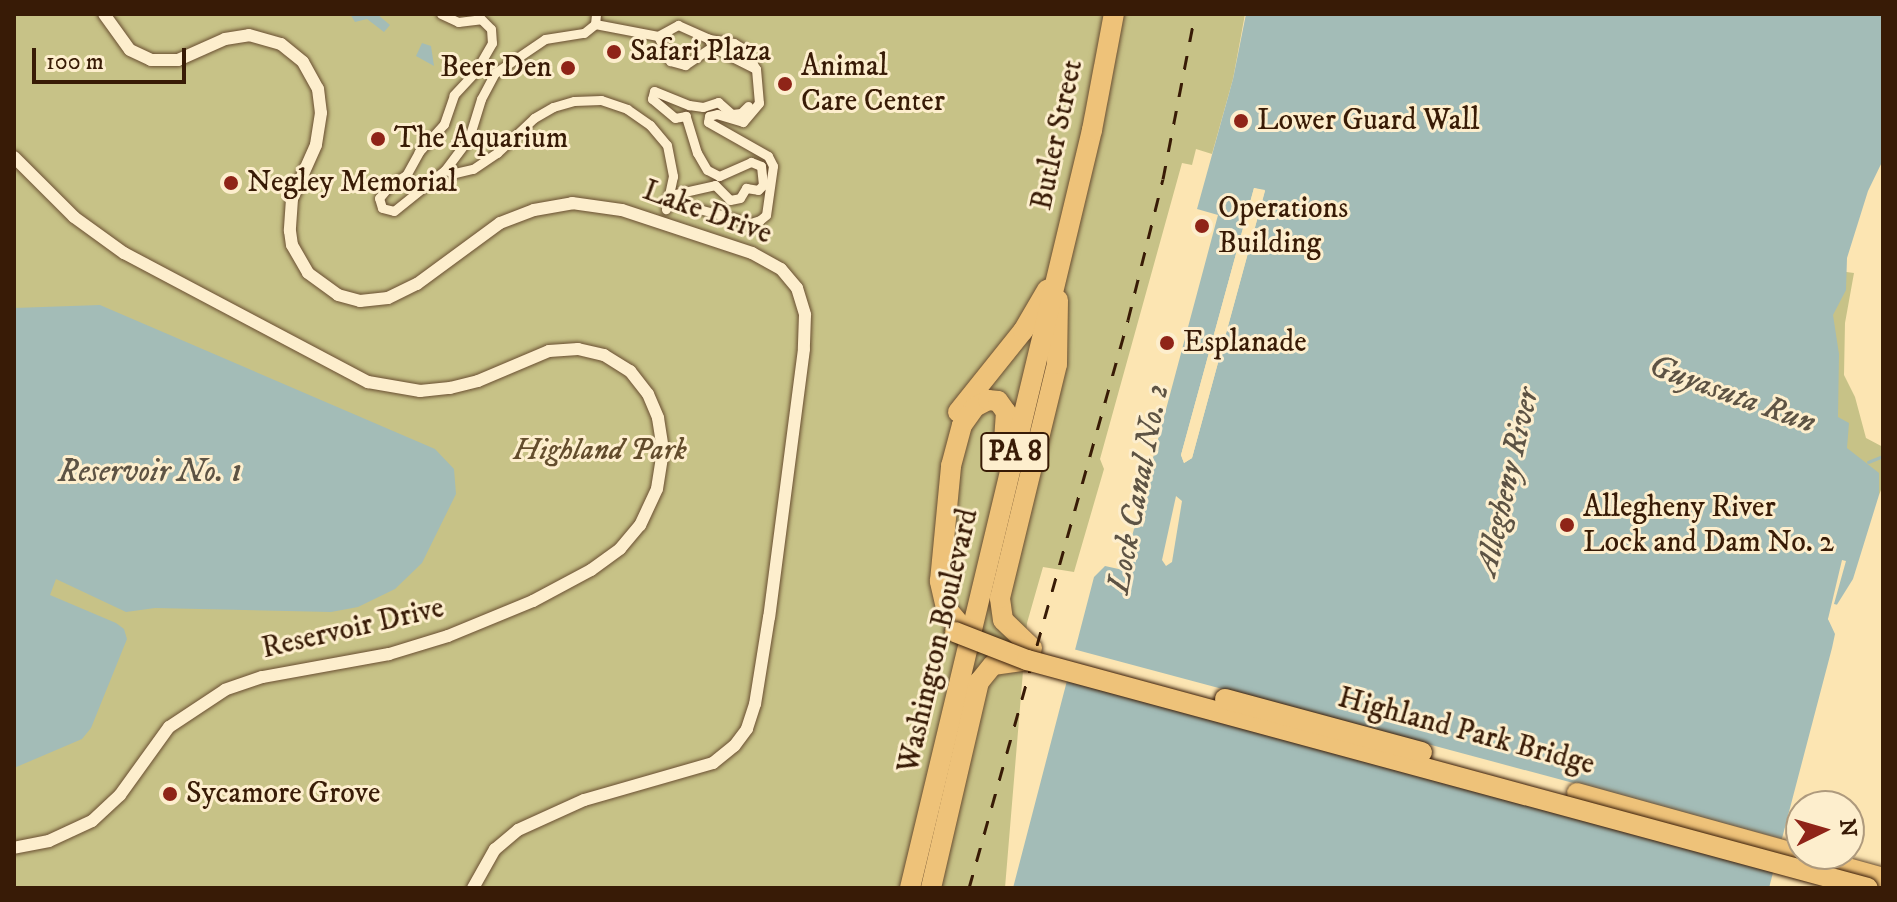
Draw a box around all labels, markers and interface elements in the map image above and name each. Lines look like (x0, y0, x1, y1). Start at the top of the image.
scale bar (36, 32, 190, 82)
place label: Safari Plaza (630, 34, 771, 70)
marker: Safari Plaza (605, 43, 623, 61)
text: 100 m (46, 47, 104, 77)
place label: Animal Care Center (801, 49, 945, 120)
place label: Beer Den (440, 50, 552, 86)
street label: Butler Street (1024, 56, 1092, 214)
marker: Beer Den (559, 59, 577, 77)
marker: Animal Care Center (776, 75, 794, 93)
place label: Lower Guard Wall (1257, 103, 1479, 139)
marker: Lower Guard Wall (1232, 112, 1250, 130)
place label: The Aquarium (394, 121, 568, 157)
marker: The Aquarium (369, 130, 387, 148)
place label: Negley Memorial (247, 165, 457, 201)
street label: Lake Drive (638, 173, 776, 253)
marker: Negley Memorial (222, 174, 240, 192)
place label: Operations Building (1218, 191, 1348, 262)
marker: Operations Building (1193, 217, 1211, 235)
place label: Esplanade (1183, 325, 1307, 361)
marker: Esplanade (1158, 334, 1176, 352)
water label: Guyasuta Run (1644, 347, 1820, 443)
water label: Lock Canal No. 2 (1100, 381, 1178, 597)
water label: Allegheny River (1468, 385, 1548, 579)
road number: PA 8 (979, 428, 1051, 476)
park label: Highland Park (513, 433, 687, 469)
water label: Reservoir No. 1 (58, 453, 242, 491)
place label: Allegheny River Lock and Dam No. 2 (1583, 490, 1834, 560)
street label: Washington Boulevard (891, 505, 987, 777)
marker: Allegheny River Lock and Dam No. 2 (1558, 516, 1576, 534)
street label: Reservoir Drive (258, 591, 448, 667)
street label: Highland Park Bridge (1334, 680, 1598, 784)
place label: Sycamore Grove (186, 776, 380, 812)
marker: Sycamore Grove (161, 785, 179, 803)
north arrow (1785, 790, 1865, 870)
text: N (1833, 818, 1862, 838)

